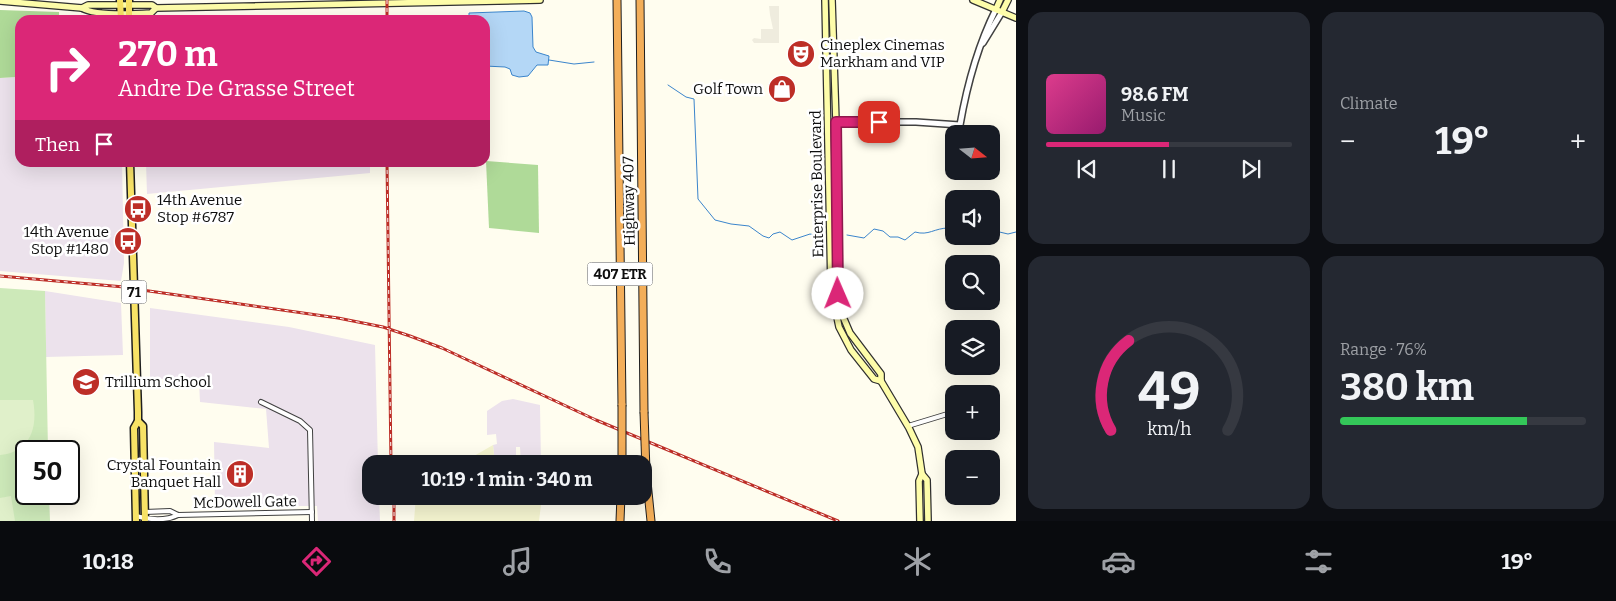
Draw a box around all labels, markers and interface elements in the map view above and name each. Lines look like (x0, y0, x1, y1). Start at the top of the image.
text: 270 m (118, 33, 218, 75)
icon: right (35, 35, 100, 100)
place label: Cineplex Cinemas Markham and VIP (820, 36, 945, 71)
theatre icon: Cineplex Cinemas Markham and VIP (786, 39, 816, 69)
shop icon: Golf Town (767, 74, 797, 104)
text: Andre De Grasse Street (118, 75, 355, 102)
place label: Golf Town (693, 80, 763, 98)
text: 98.6 FM (1121, 83, 1189, 106)
text: Climate (1340, 94, 1398, 113)
pin (858, 101, 900, 143)
text: Music (1121, 106, 1166, 125)
icon: arrive (865, 108, 893, 136)
street label: Enterprise Boulevard (807, 110, 827, 258)
text: 19° (1435, 118, 1490, 164)
north arrow (945, 125, 1000, 180)
map controls (945, 125, 1000, 505)
text: − (1340, 125, 1355, 158)
text: + (1570, 125, 1586, 158)
icon: arrive (90, 130, 118, 158)
text: Then (35, 133, 80, 156)
street label: Highway 407 (619, 155, 639, 246)
icon: previous (1073, 155, 1101, 183)
icon: pause (1155, 155, 1183, 183)
icon: next (1237, 155, 1265, 183)
button: sound (945, 190, 1000, 245)
place label: 14th Avenue Stop #6787 (157, 191, 242, 226)
bus stop icon: 14th Avenue Stop #6787 (123, 194, 153, 224)
place label: 14th Avenue Stop #1480 (24, 223, 109, 258)
bus stop icon: 14th Avenue Stop #1480 (113, 226, 143, 256)
button: search (945, 255, 1000, 310)
road number: 407 ETR (588, 262, 652, 286)
position arrow (811, 267, 863, 319)
road number: 71 (122, 280, 146, 304)
button: layers (945, 320, 1000, 375)
text: Range · 76% (1340, 340, 1427, 359)
text: 49 (1138, 360, 1200, 423)
text: 380 km (1340, 364, 1474, 410)
school or university icon: Trillium School (71, 367, 101, 397)
place label: Trillium School (105, 373, 211, 391)
button: + (945, 385, 1000, 440)
text: km/h (1147, 418, 1191, 440)
speed limit sign: 50 (15, 440, 80, 505)
button: − (945, 450, 1000, 505)
place label: Crystal Fountain Banquet Hall (107, 456, 221, 491)
building icon: Crystal Fountain Banquet Hall (225, 459, 255, 489)
text: 10:19 · 1 min · 340 m (422, 468, 592, 491)
street label: McDowell Gate (193, 492, 297, 512)
icon: directions (299, 544, 334, 579)
icon: music (500, 544, 535, 579)
icon: phone (700, 544, 735, 579)
icon: climate (900, 544, 935, 579)
icon: car (1101, 544, 1136, 579)
icon: filters (1301, 544, 1336, 579)
text: 10:18 (83, 548, 134, 575)
text: 19° (1501, 548, 1533, 575)

